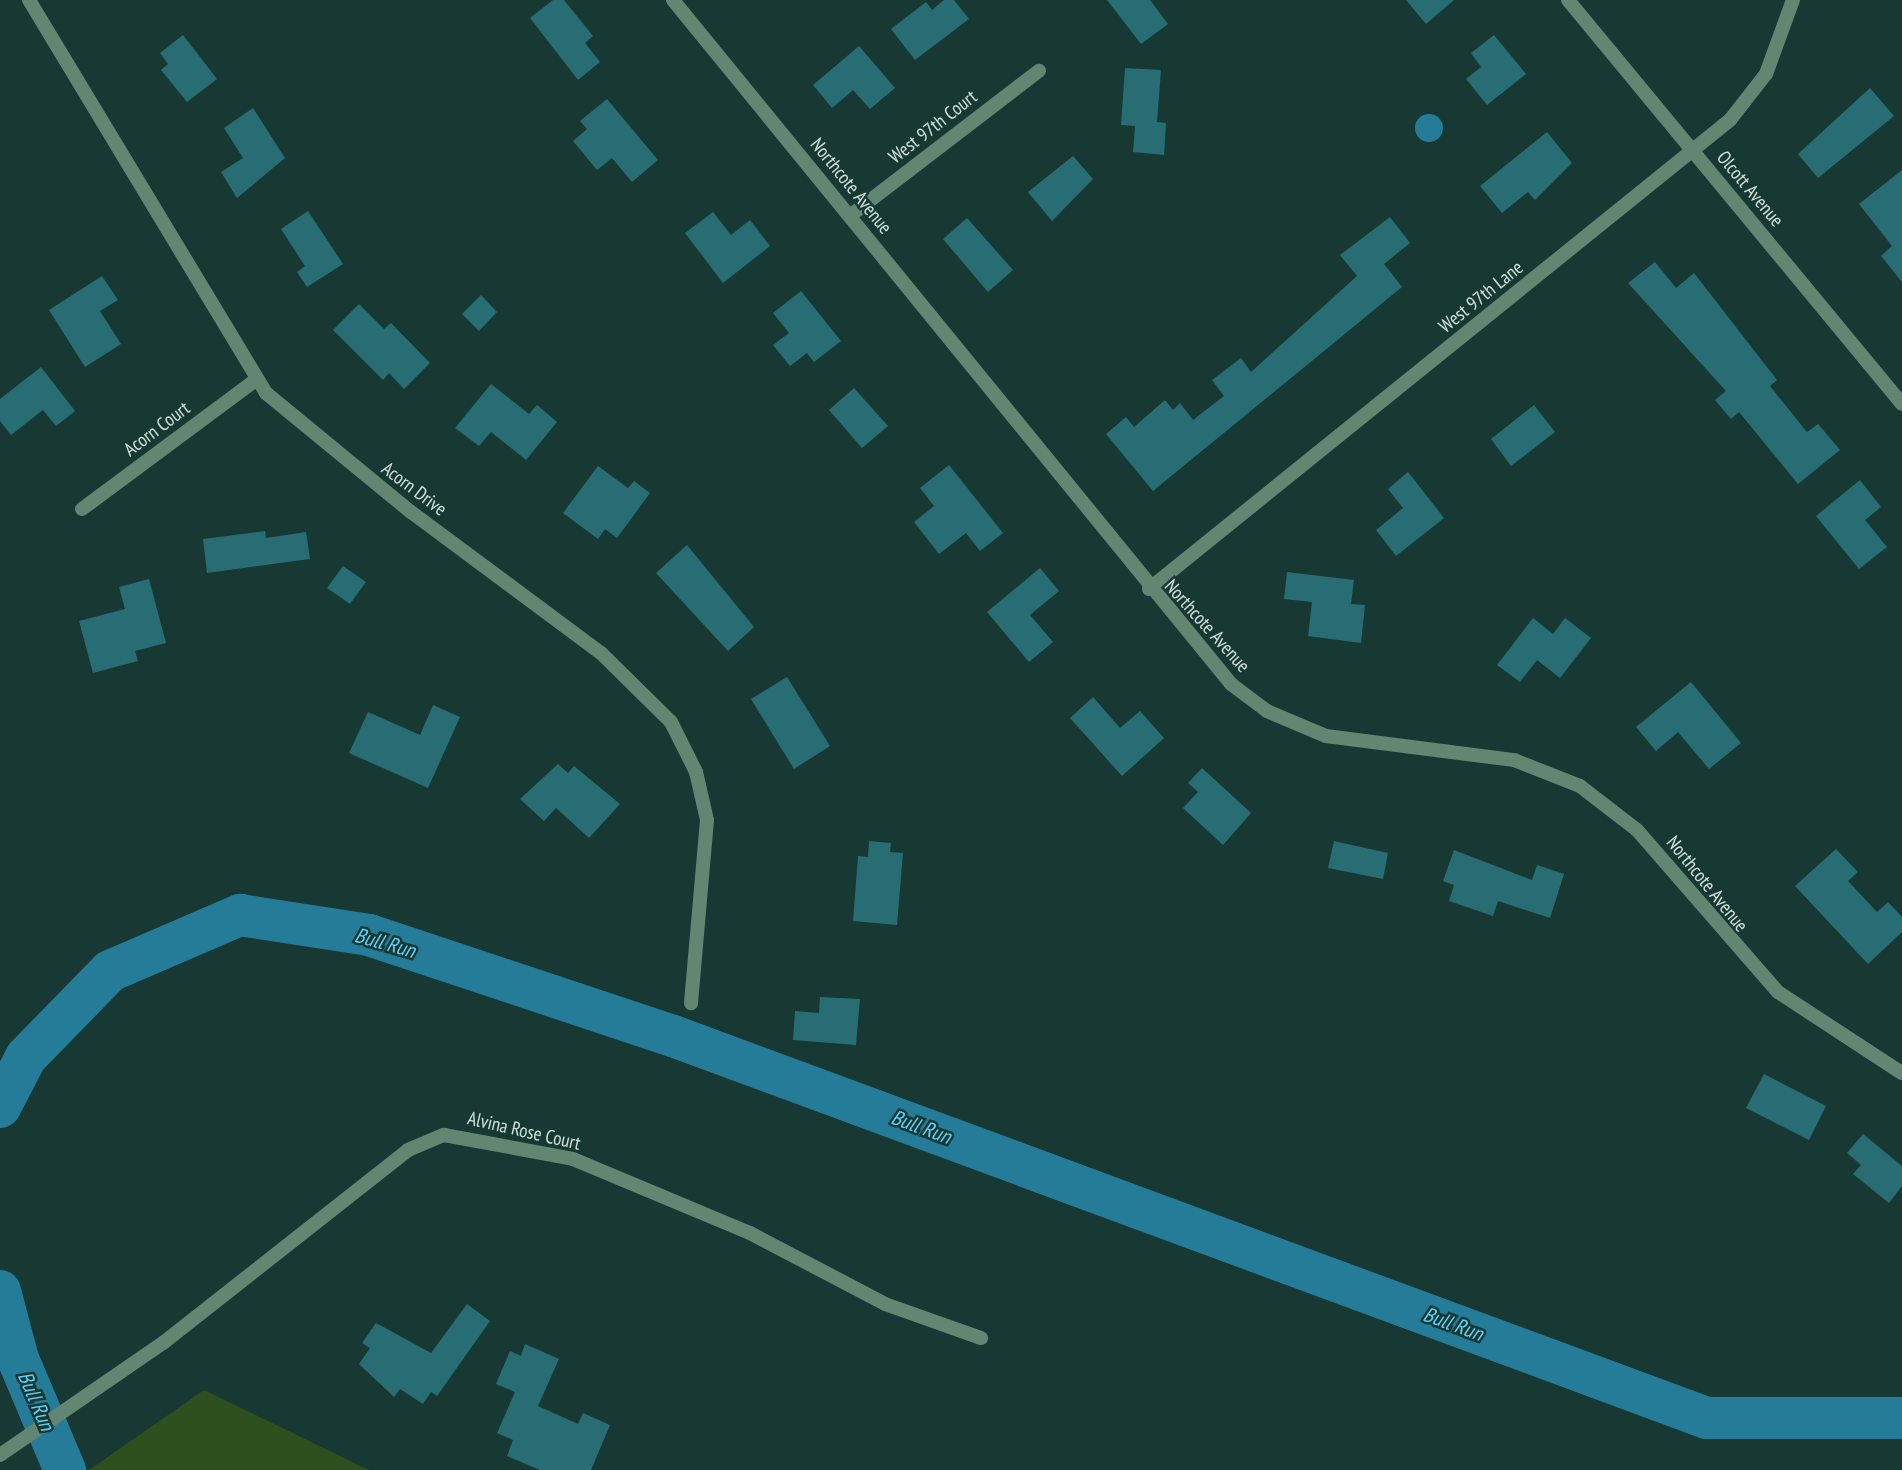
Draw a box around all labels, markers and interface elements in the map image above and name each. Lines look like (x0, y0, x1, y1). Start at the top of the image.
street label: West 97th Court (884, 85, 982, 169)
street label: Northcote Avenue (805, 133, 897, 239)
street label: Olcott Avenue (1712, 146, 1788, 232)
street label: West 97th Lane (1434, 256, 1528, 338)
street label: Acorn Court (120, 397, 194, 461)
street label: Acorn Drive (377, 457, 451, 521)
street label: Northcote Avenue (1159, 575, 1255, 677)
street label: Northcote Avenue (1661, 831, 1753, 937)
water label: Bull Run (352, 922, 418, 964)
water label: Bull Run (888, 1105, 954, 1149)
street label: Alvina Rose Court (465, 1107, 583, 1155)
water label: Bull Run (1420, 1302, 1486, 1346)
water label: Bull Run (12, 1368, 60, 1434)

